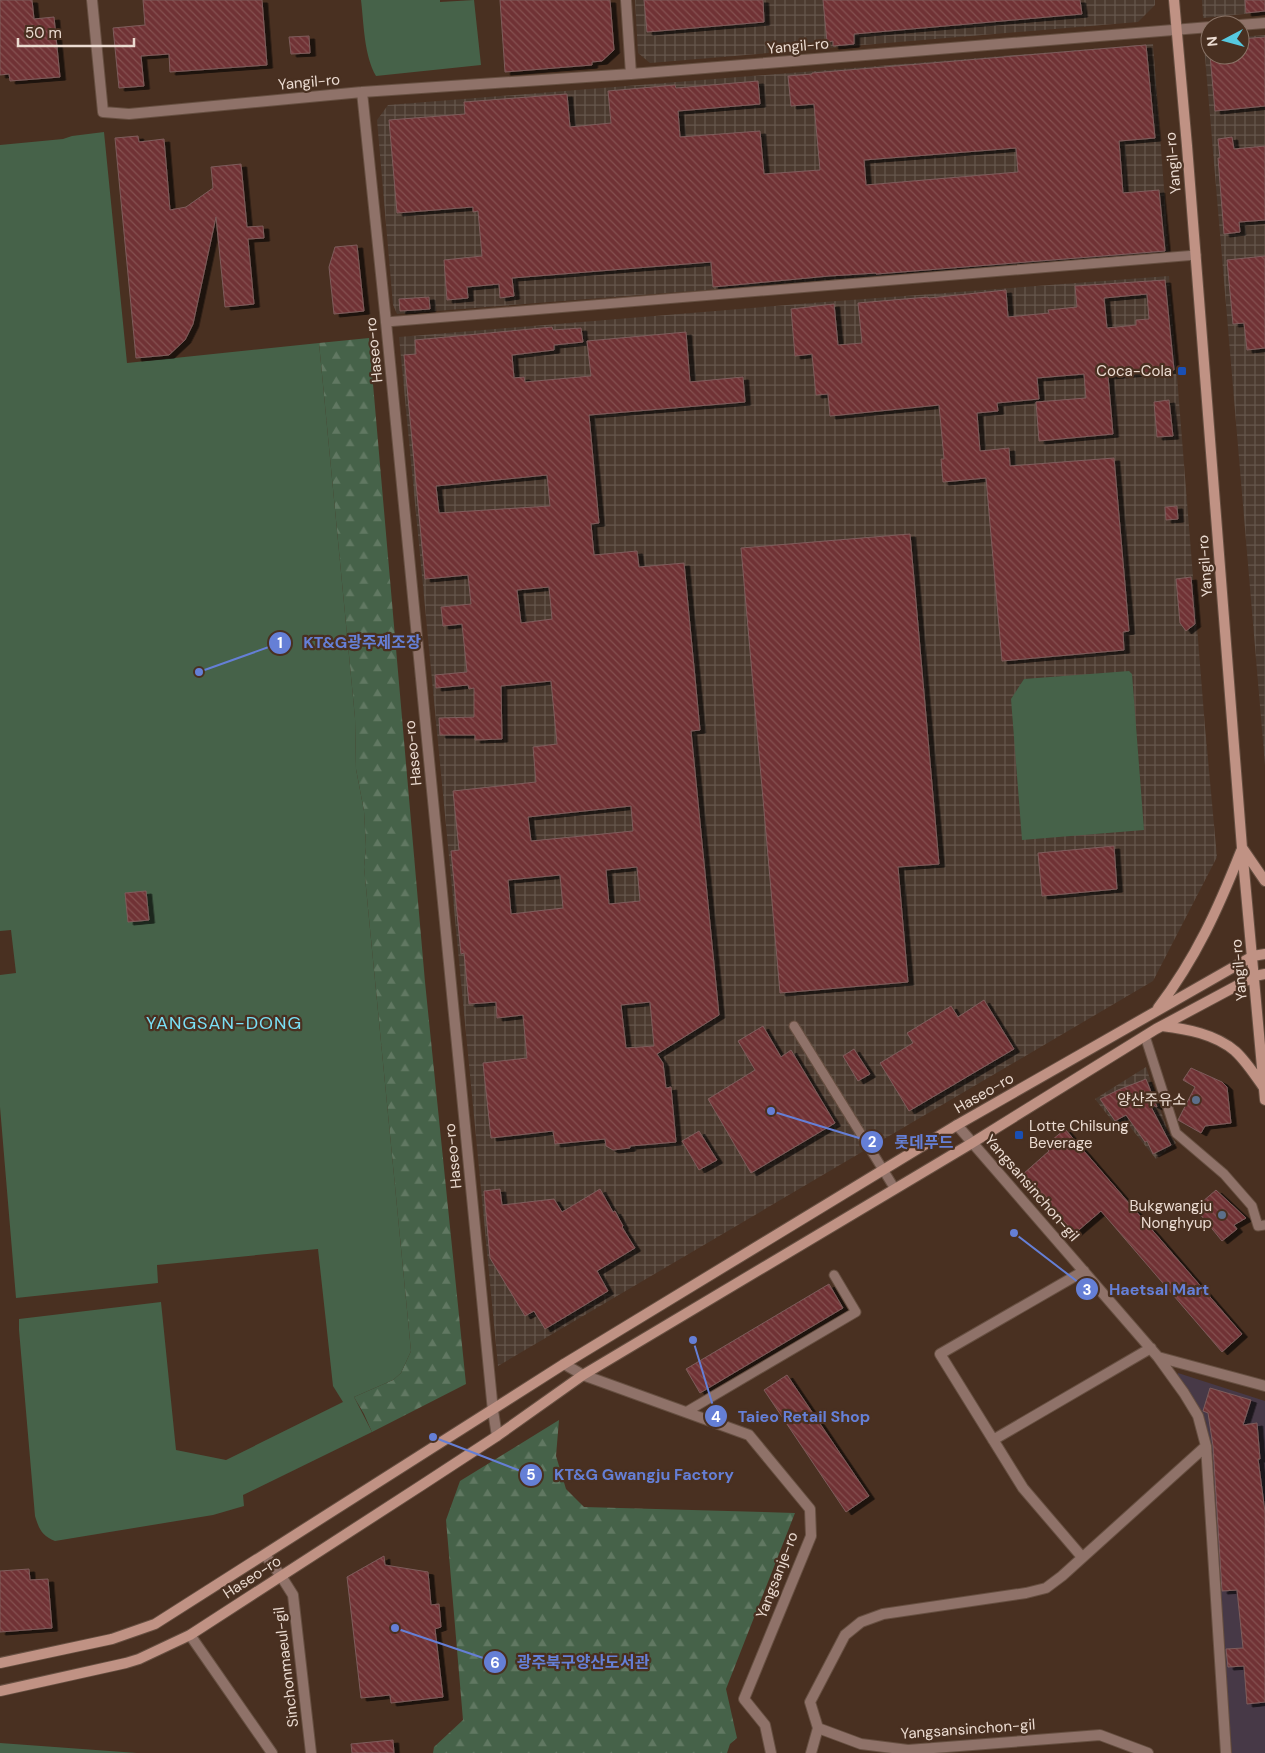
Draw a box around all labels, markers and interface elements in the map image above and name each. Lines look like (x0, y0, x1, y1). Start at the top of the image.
scale bar (18, 15, 134, 47)
north arrow (1200, 15, 1250, 65)
text: 50 m (25, 23, 62, 43)
street label: Yangil-ro (766, 33, 830, 59)
text: N (1203, 35, 1222, 47)
street label: Yangil-ro (277, 69, 341, 95)
street label: Yangil-ro (1160, 131, 1186, 195)
street label: Haseo-ro (361, 316, 387, 384)
place label: Coca-Cola (1096, 361, 1172, 381)
marker: Coca-Cola (1176, 365, 1188, 377)
street label: Yangil-ro (1193, 534, 1217, 598)
callout: KT&G광주제조장 (268, 627, 430, 658)
text: KT&G광주제조장 (303, 632, 421, 653)
text: 1 (277, 633, 283, 653)
street label: Haseo-ro (400, 719, 426, 787)
street label: Yangil-ro (1226, 938, 1252, 1002)
district label: YANGSAN-DONG (146, 1011, 302, 1035)
street label: Haseo-ro (951, 1068, 1017, 1118)
place label: 양산주유소 (1117, 1090, 1186, 1110)
marker: 양산주유소 (1190, 1094, 1202, 1106)
place label: Lotte Chilsung Beverage (1029, 1116, 1129, 1153)
street label: Haseo-ro (440, 1122, 466, 1190)
callout: 롯데푸드 (860, 1126, 964, 1157)
marker: Lotte Chilsung Beverage (1013, 1129, 1025, 1141)
street label: Yangsansinchon-gil (980, 1131, 1084, 1245)
text: 2 (868, 1132, 877, 1152)
text: 롯데푸드 (895, 1132, 954, 1153)
place label: Bukgwangju Nonghyup (1130, 1196, 1212, 1233)
marker: Bukgwangju Nonghyup (1216, 1209, 1228, 1221)
callout: Haetsal Mart (1074, 1274, 1220, 1305)
text: Haetsal Mart (1109, 1279, 1209, 1300)
text: 3 (1082, 1280, 1092, 1300)
callout: Taieo Retail Shop (703, 1401, 881, 1432)
text: Taieo Retail Shop (738, 1406, 870, 1427)
text: 4 (711, 1407, 721, 1427)
callout: KT&G Gwangju Factory (519, 1459, 744, 1490)
text: KT&G Gwangju Factory (554, 1464, 734, 1485)
text: 5 (526, 1465, 536, 1485)
street label: Yangsanje-ro (751, 1529, 803, 1621)
street label: Haseo-ro (219, 1551, 285, 1603)
street label: Sinchonmaeul-gil (269, 1606, 303, 1728)
callout: 광주북구양산도서관 (482, 1647, 660, 1678)
text: 광주북구양산도서관 (517, 1652, 650, 1673)
text: 6 (490, 1653, 500, 1673)
street label: Yangsansinchon-gil (900, 1714, 1036, 1744)

